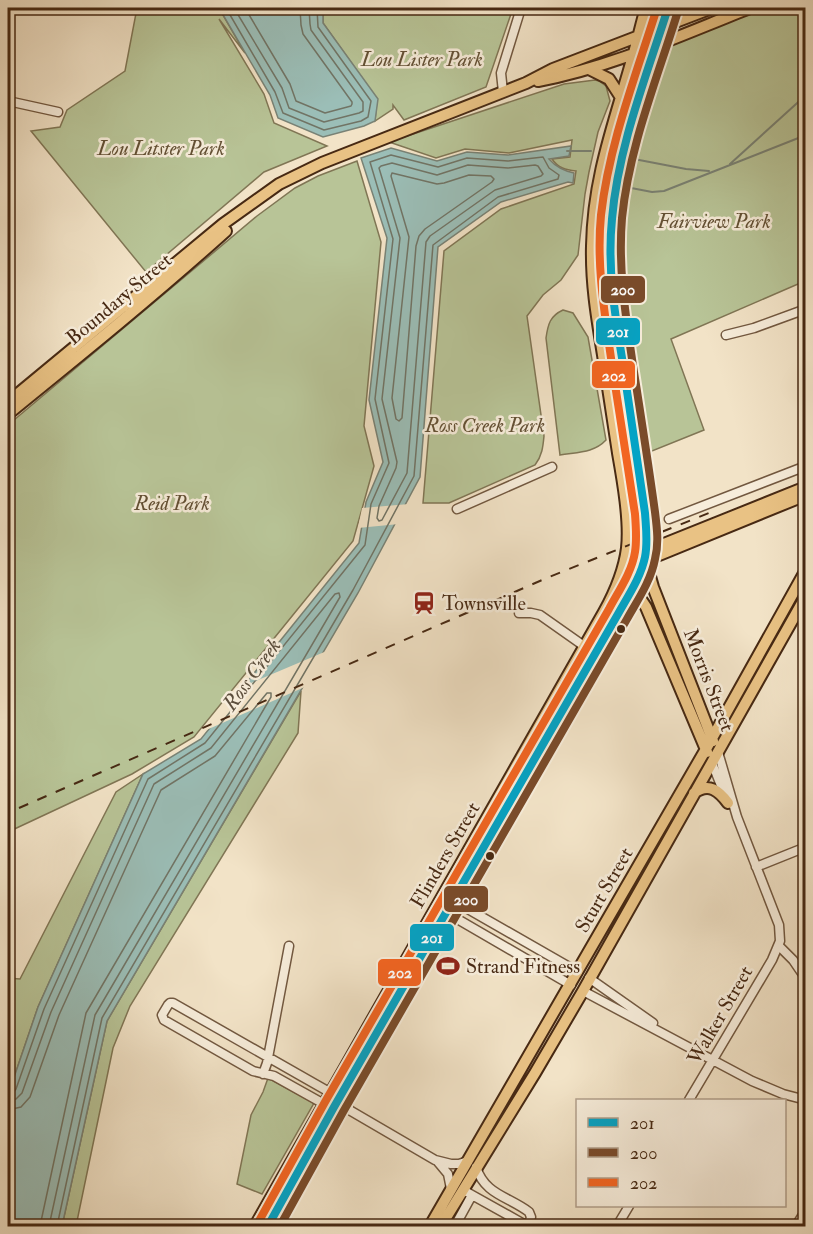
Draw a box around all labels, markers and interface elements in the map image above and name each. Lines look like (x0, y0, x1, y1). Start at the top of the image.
park label: Lou Lister Park (360, 47, 483, 72)
park label: Lou Litster Park (96, 136, 225, 161)
park label: Fairview Park (656, 209, 771, 234)
street label: Boundary Street (61, 247, 177, 350)
line badge: 200 (600, 275, 646, 304)
text: 200 (611, 280, 635, 300)
line badge: 201 (595, 317, 641, 346)
text: 201 (607, 322, 629, 342)
line badge: 202 (591, 360, 636, 389)
text: 202 (602, 366, 626, 386)
park label: Ross Creek Park (424, 413, 545, 438)
park label: Reid Park (133, 491, 210, 516)
station icon: Townsville (411, 590, 437, 616)
place label: Townsville (442, 591, 526, 616)
unlabelled marker (615, 623, 627, 635)
street label: Morris Street (678, 625, 740, 735)
water label: Ross Creek (216, 634, 287, 717)
street label: Flinders Street (405, 797, 486, 912)
street label: Sturt Street (570, 842, 639, 937)
unlabelled marker (484, 850, 496, 862)
line badge: 200 (443, 885, 489, 913)
text: 200 (454, 890, 478, 910)
line badge: 201 (409, 923, 455, 952)
text: 201 (421, 928, 443, 948)
sports icon: Strand Fitness (435, 953, 461, 979)
place label: Strand Fitness (466, 954, 580, 979)
line badge: 202 (377, 958, 422, 987)
street label: Walker Street (681, 961, 758, 1070)
text: 202 (388, 963, 412, 983)
legend (576, 1099, 786, 1207)
text: 201 (630, 1112, 655, 1135)
text: 200 (630, 1142, 658, 1165)
text: 202 (630, 1172, 657, 1195)

